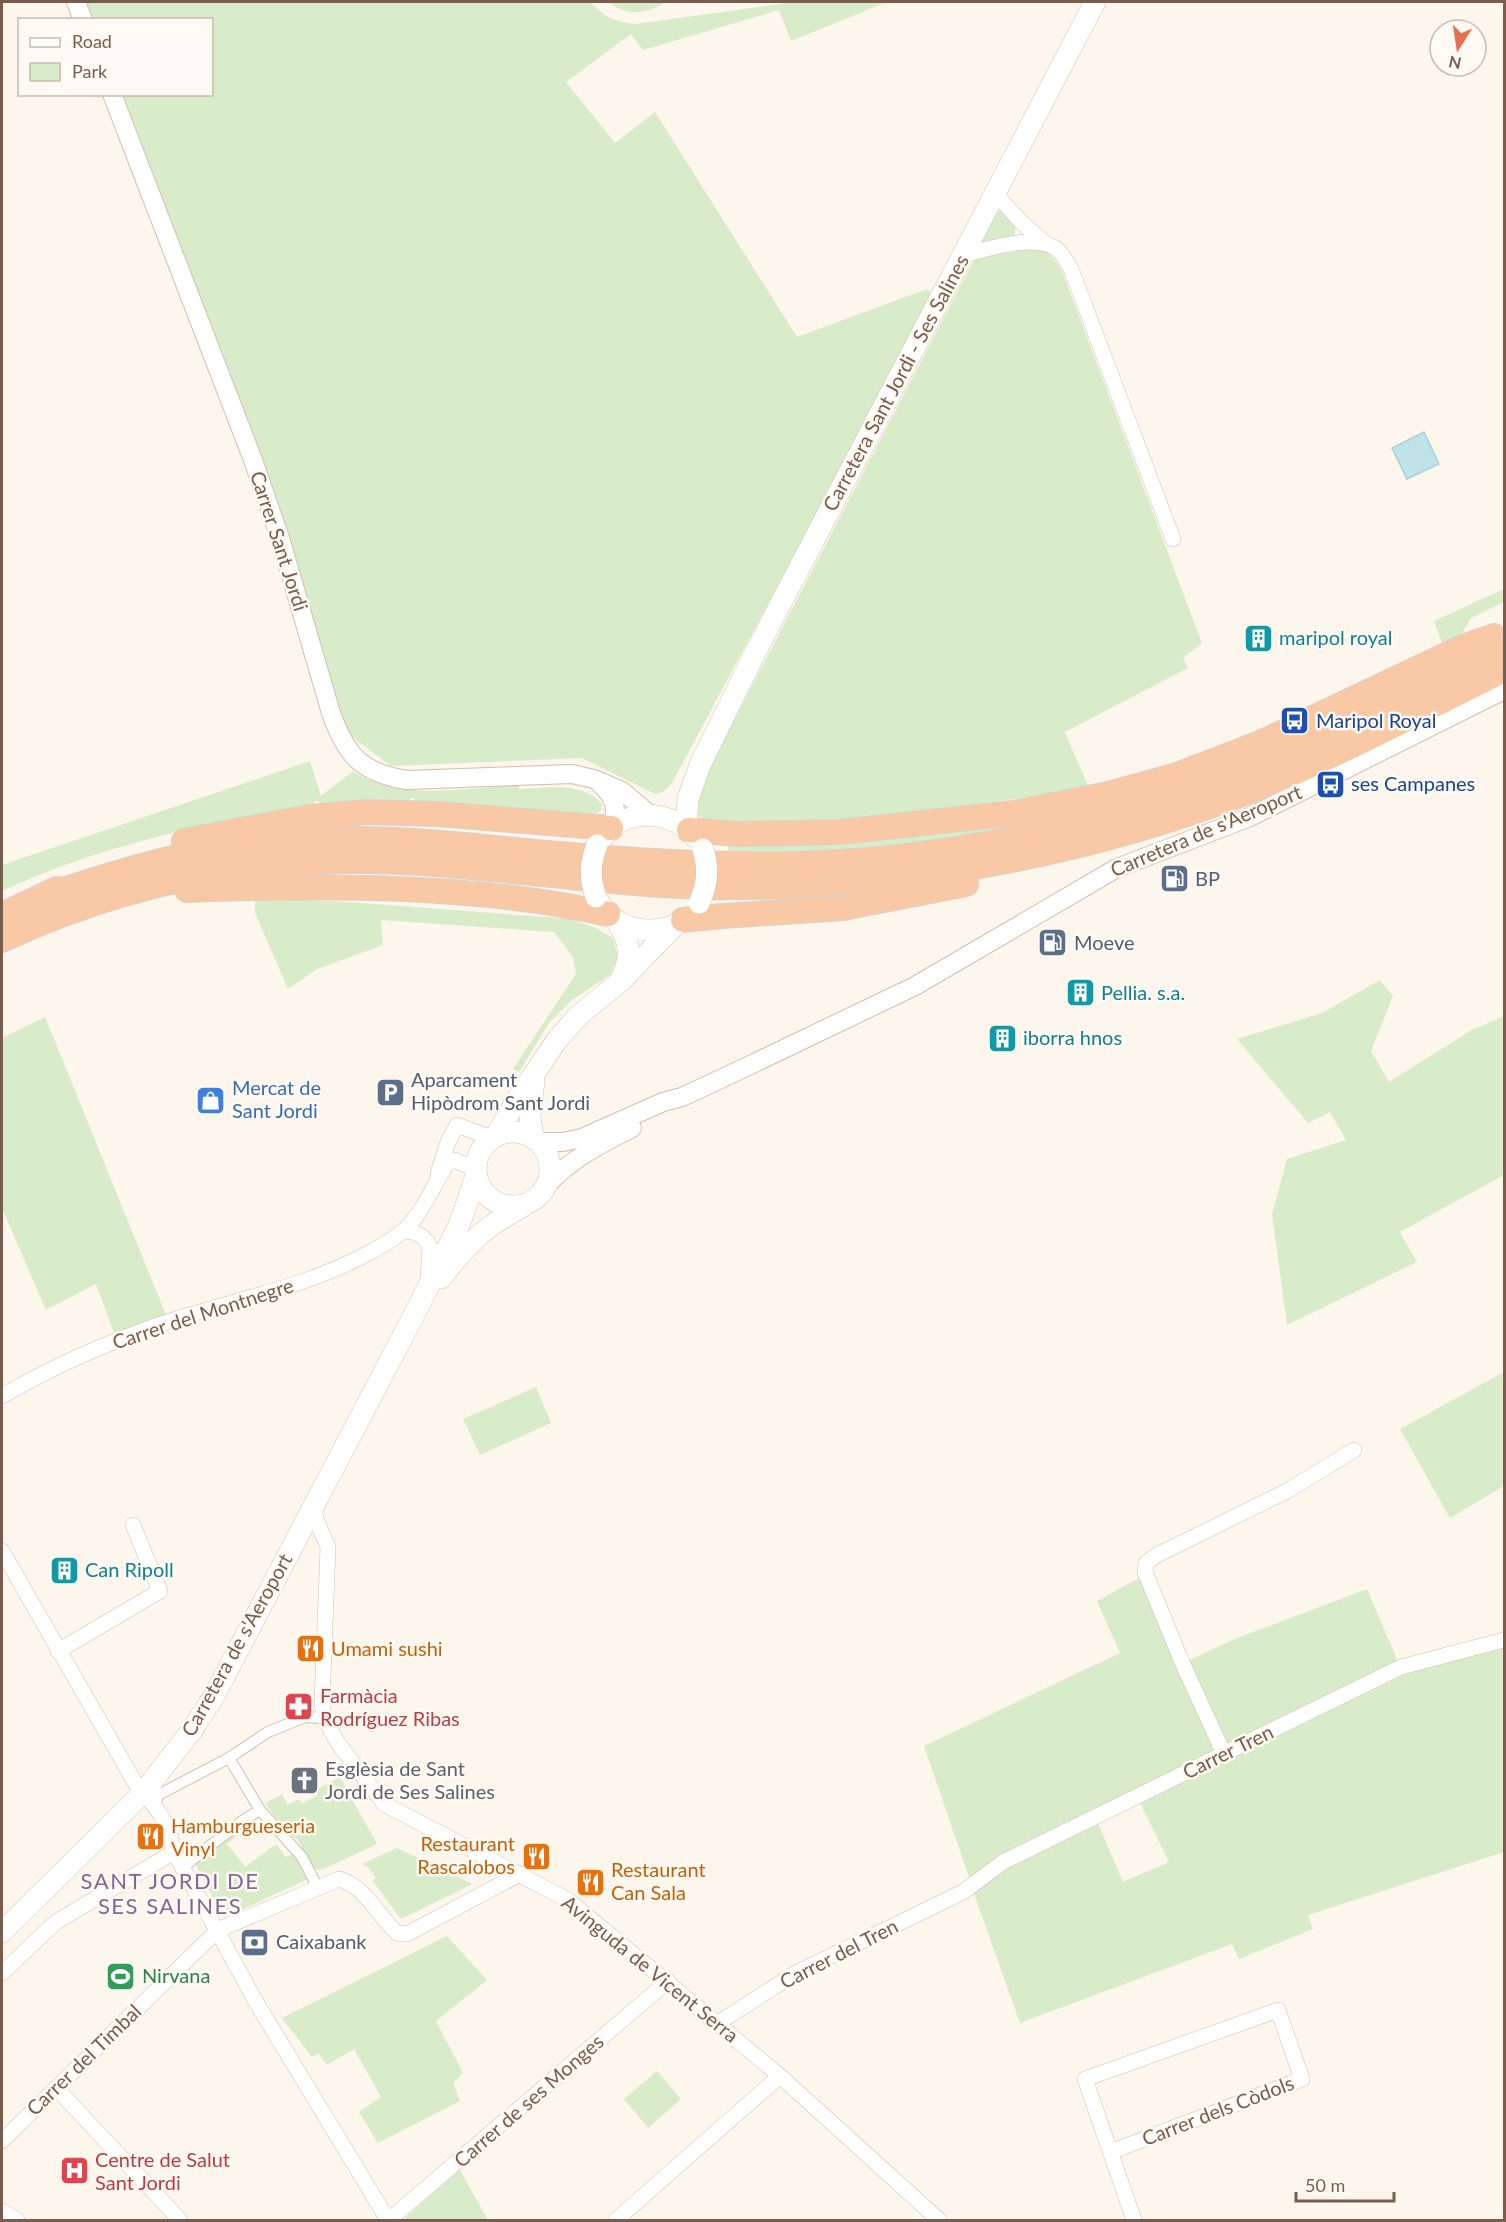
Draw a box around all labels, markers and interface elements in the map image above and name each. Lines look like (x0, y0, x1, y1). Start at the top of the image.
legend (18, 18, 213, 96)
north arrow (1428, 18, 1488, 78)
text: Road (72, 30, 112, 52)
text: N (1447, 53, 1463, 74)
text: Park (72, 60, 108, 82)
street label: Carretera Sant Jordi - Ses Salines (817, 250, 973, 515)
street label: Carrer Sant Jordi (246, 468, 314, 614)
building icon: maripol royal (1242, 622, 1274, 654)
place label: maripol royal (1279, 625, 1393, 649)
bus stop icon: Maripol Royal (1279, 705, 1311, 737)
place label: Maripol Royal (1316, 708, 1436, 732)
bus stop icon: ses Campanes (1314, 768, 1346, 800)
place label: ses Campanes (1351, 771, 1475, 795)
street label: Carretera de s'Aeroport (1106, 779, 1305, 881)
fuel station icon: BP (1158, 863, 1190, 895)
place label: BP (1195, 866, 1220, 890)
fuel station icon: Moeve (1037, 927, 1069, 959)
place label: Moeve (1074, 930, 1135, 954)
building icon: Pellia. s.a. (1064, 977, 1096, 1009)
place label: Pellia. s.a. (1101, 980, 1185, 1004)
building icon: iborra hnos (986, 1022, 1018, 1054)
place label: iborra hnos (1023, 1025, 1122, 1049)
place label: Aparcament Hipòdrom Sant Jordi (411, 1067, 590, 1114)
place label: Mercat de Sant Jordi (232, 1075, 321, 1122)
parking icon: Aparcament Hipòdrom Sant Jordi (374, 1076, 406, 1108)
shop icon: Mercat de Sant Jordi (195, 1084, 227, 1116)
street label: Carrer del Montnegre (109, 1272, 296, 1354)
street label: Carretera de s'Aeroport (176, 1549, 296, 1740)
building icon: Can Ripoll (48, 1554, 80, 1586)
place label: Can Ripoll (85, 1557, 174, 1581)
restaurant icon: Umami sushi (294, 1633, 326, 1665)
place label: Umami sushi (331, 1636, 443, 1660)
place label: Farmàcia Rodríguez Ribas (320, 1683, 460, 1730)
pharmacy icon: Farmàcia Rodríguez Ribas (283, 1691, 315, 1723)
street label: Carrer Tren (1178, 1719, 1277, 1783)
place label: Esglèsia de Sant Jordi de Ses Salines (325, 1756, 495, 1803)
church icon: Esglèsia de Sant Jordi de Ses Salines (288, 1765, 320, 1797)
place label: Hamburgueseria Vinyl (171, 1813, 315, 1860)
restaurant icon: Hamburgueseria Vinyl (134, 1821, 166, 1853)
place label: Restaurant Rascalobos (417, 1831, 515, 1878)
restaurant icon: Restaurant Rascalobos (520, 1840, 552, 1872)
place label: Restaurant Can Sala (611, 1857, 706, 1904)
restaurant icon: Restaurant Can Sala (574, 1866, 606, 1898)
district label: SANT JORDI DE SES SALINES (81, 1867, 259, 1919)
street label: Avinguda de Vicent Serra (557, 1890, 744, 2047)
street label: Carrer del Tren (776, 1913, 902, 1993)
bank icon: Caixabank (239, 1926, 271, 1958)
place label: Caixabank (276, 1929, 367, 1953)
sports icon: Nirvana (105, 1960, 137, 1992)
place label: Nirvana (142, 1963, 210, 1987)
street label: Carrer del Timbal (21, 1999, 146, 2120)
street label: Carrer de ses Monges (449, 2029, 608, 2172)
street label: Carrer dels Còdols (1138, 2070, 1297, 2150)
place label: Centre de Salut Sant Jordi (95, 2147, 230, 2194)
hospital icon: Centre de Salut Sant Jordi (58, 2155, 90, 2187)
scale bar (1296, 2165, 1394, 2203)
text: 50 m (1305, 2174, 1345, 2196)

